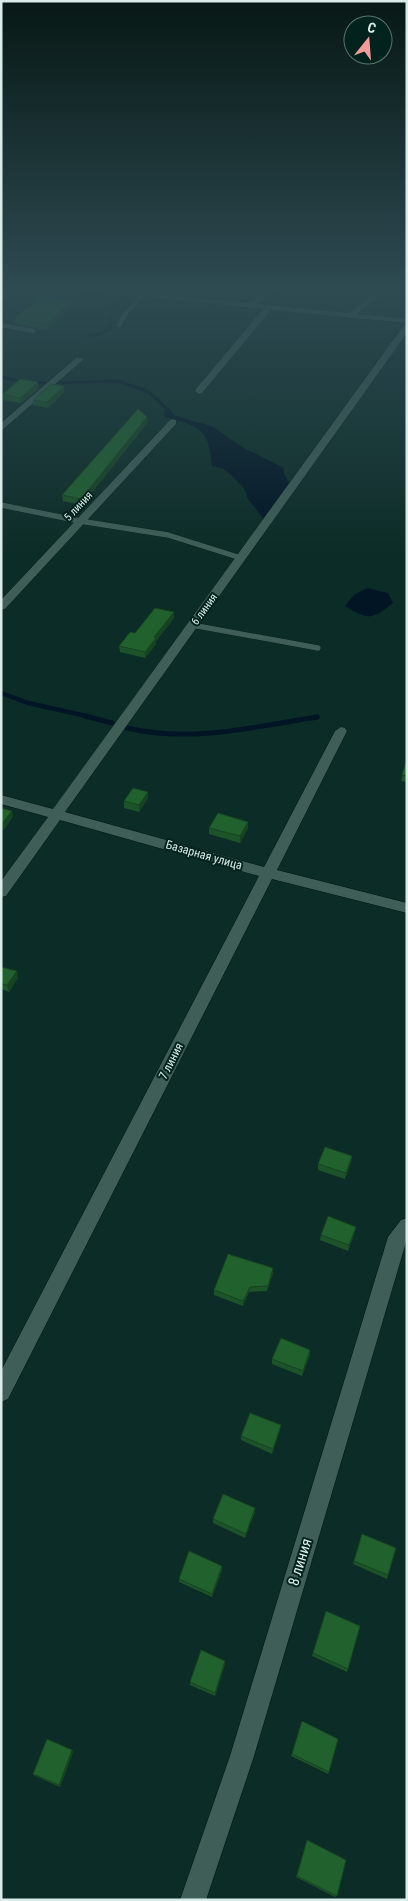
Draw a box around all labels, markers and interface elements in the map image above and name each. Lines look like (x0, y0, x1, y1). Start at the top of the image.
north arrow (343, 15, 393, 65)
text: С (366, 19, 378, 36)
street label: 5 линия (61, 489, 95, 524)
street label: 6 линия (189, 591, 220, 628)
street label: Базарная улица (164, 837, 244, 873)
street label: 7 линия (156, 1040, 186, 1082)
street label: 8 линия (284, 1536, 316, 1588)

